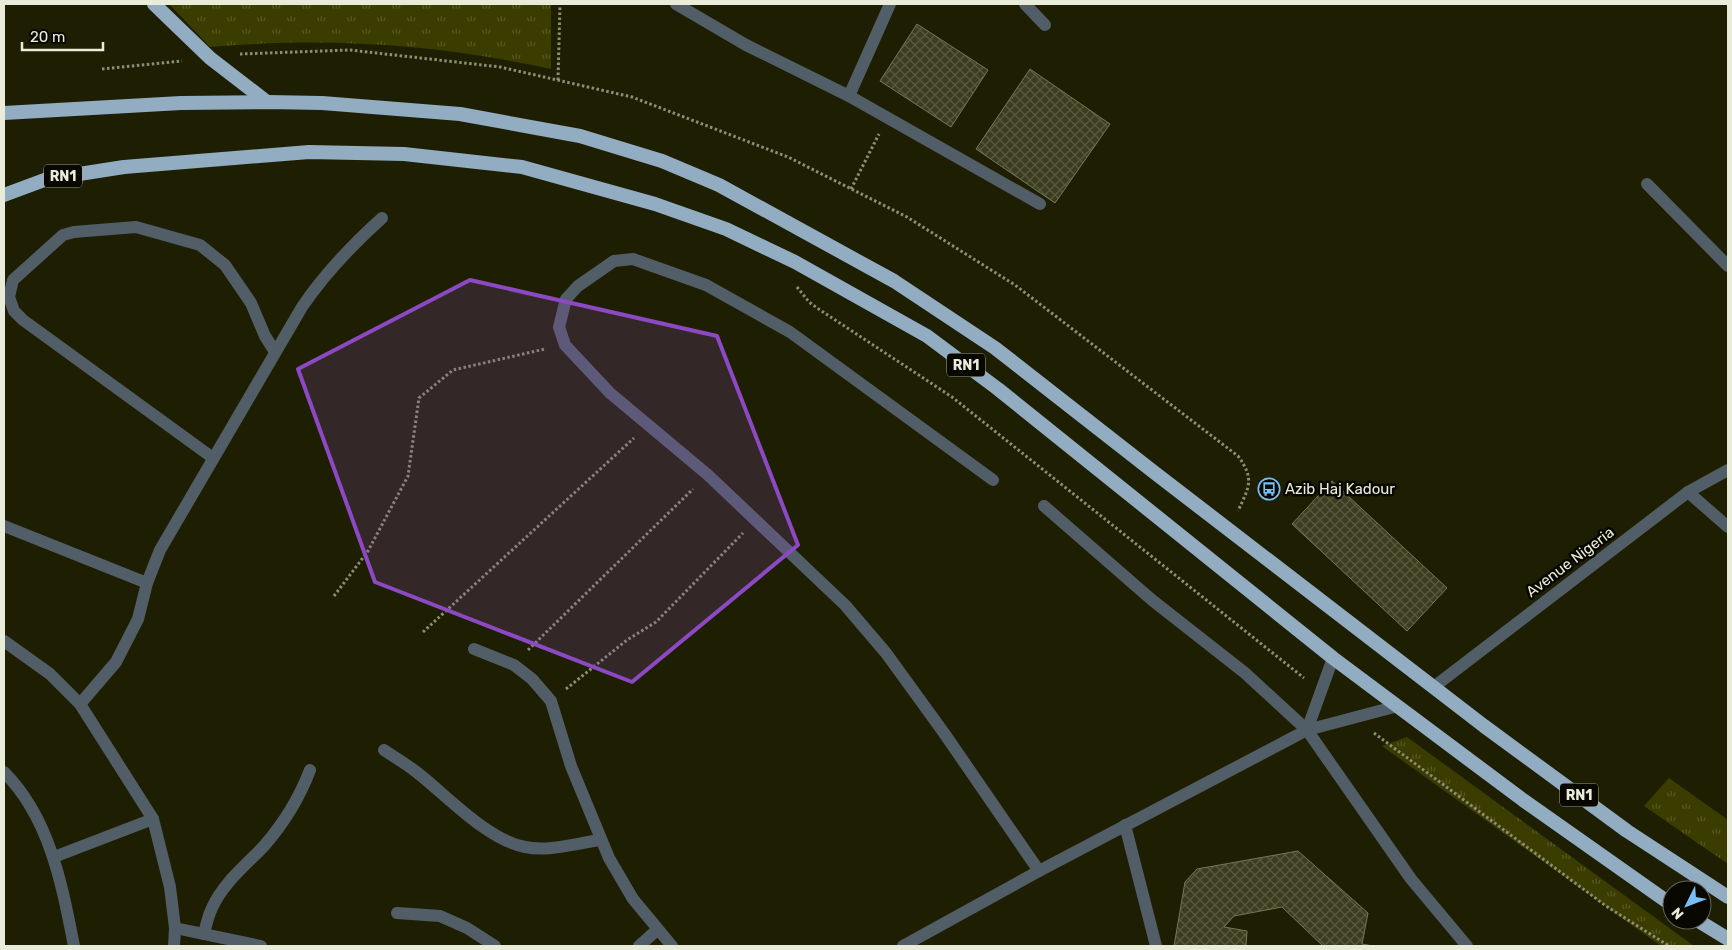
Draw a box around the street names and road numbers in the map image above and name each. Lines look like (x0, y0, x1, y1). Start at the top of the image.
road number: RN1 (44, 165, 82, 188)
road number: RN1 (947, 354, 985, 376)
street label: Avenue Nigeria (1523, 523, 1617, 601)
road number: RN1 (1560, 784, 1598, 806)

